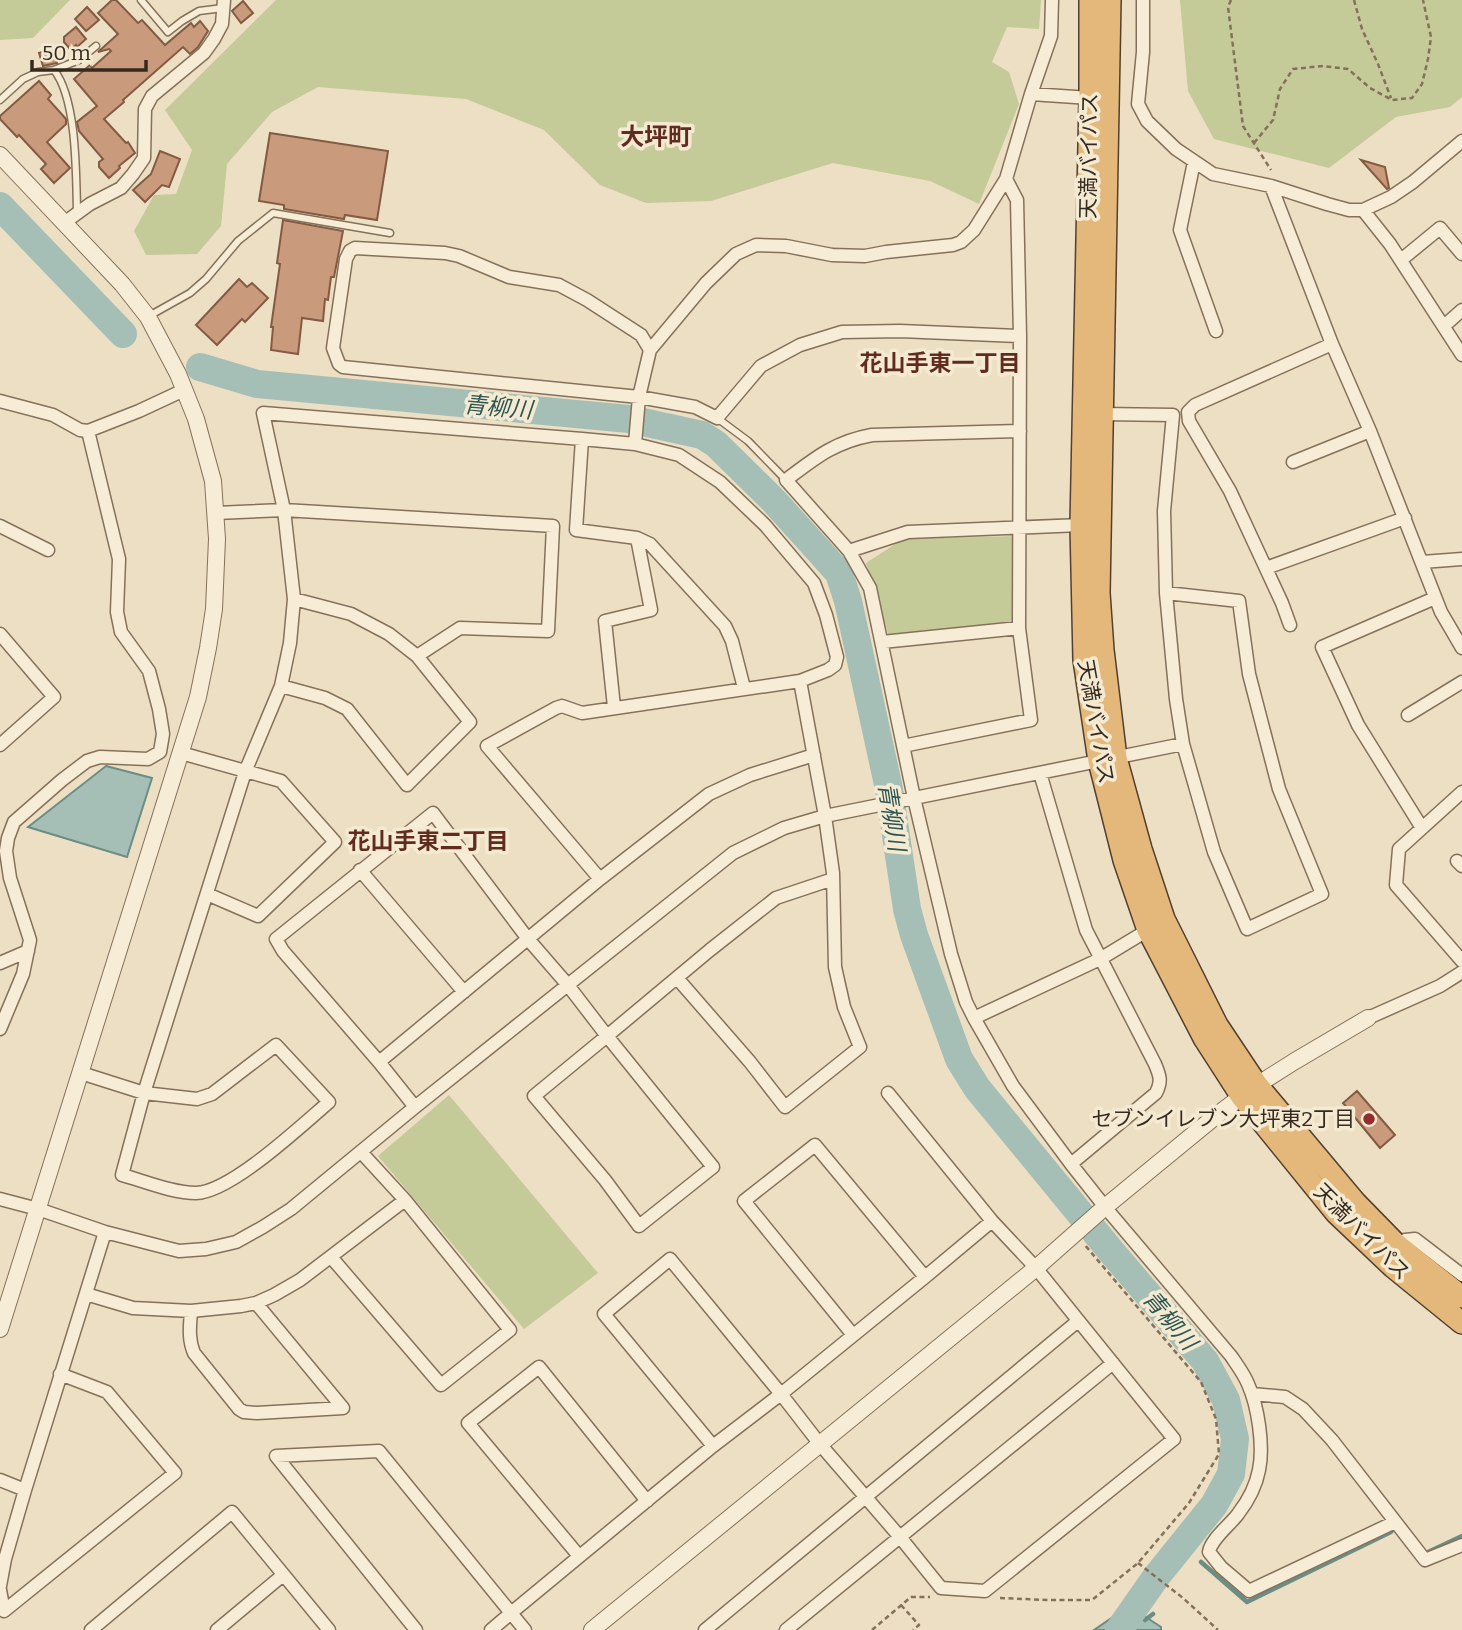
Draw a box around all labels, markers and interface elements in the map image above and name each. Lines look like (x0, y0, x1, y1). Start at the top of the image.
scale bar (32, 28, 145, 72)
text: 50 m (42, 40, 91, 66)
street label: 天満バイパス (1075, 93, 1103, 219)
district label: 大坪町 (620, 123, 692, 151)
district label: 花山手東一丁目 (860, 349, 1021, 377)
water label: 青柳川 (462, 390, 537, 424)
street label: 天満バイパス (1072, 658, 1120, 786)
water label: 青柳川 (873, 781, 912, 856)
district label: 花山手東二丁目 (348, 827, 509, 855)
place label: セブンイレブン大坪東2丁目 (1092, 1106, 1355, 1132)
marker: セブンイレブン大坪東2丁目 (1361, 1111, 1377, 1127)
street label: 天満バイパス (1308, 1178, 1416, 1286)
water label: 青柳川 (1137, 1285, 1205, 1358)

